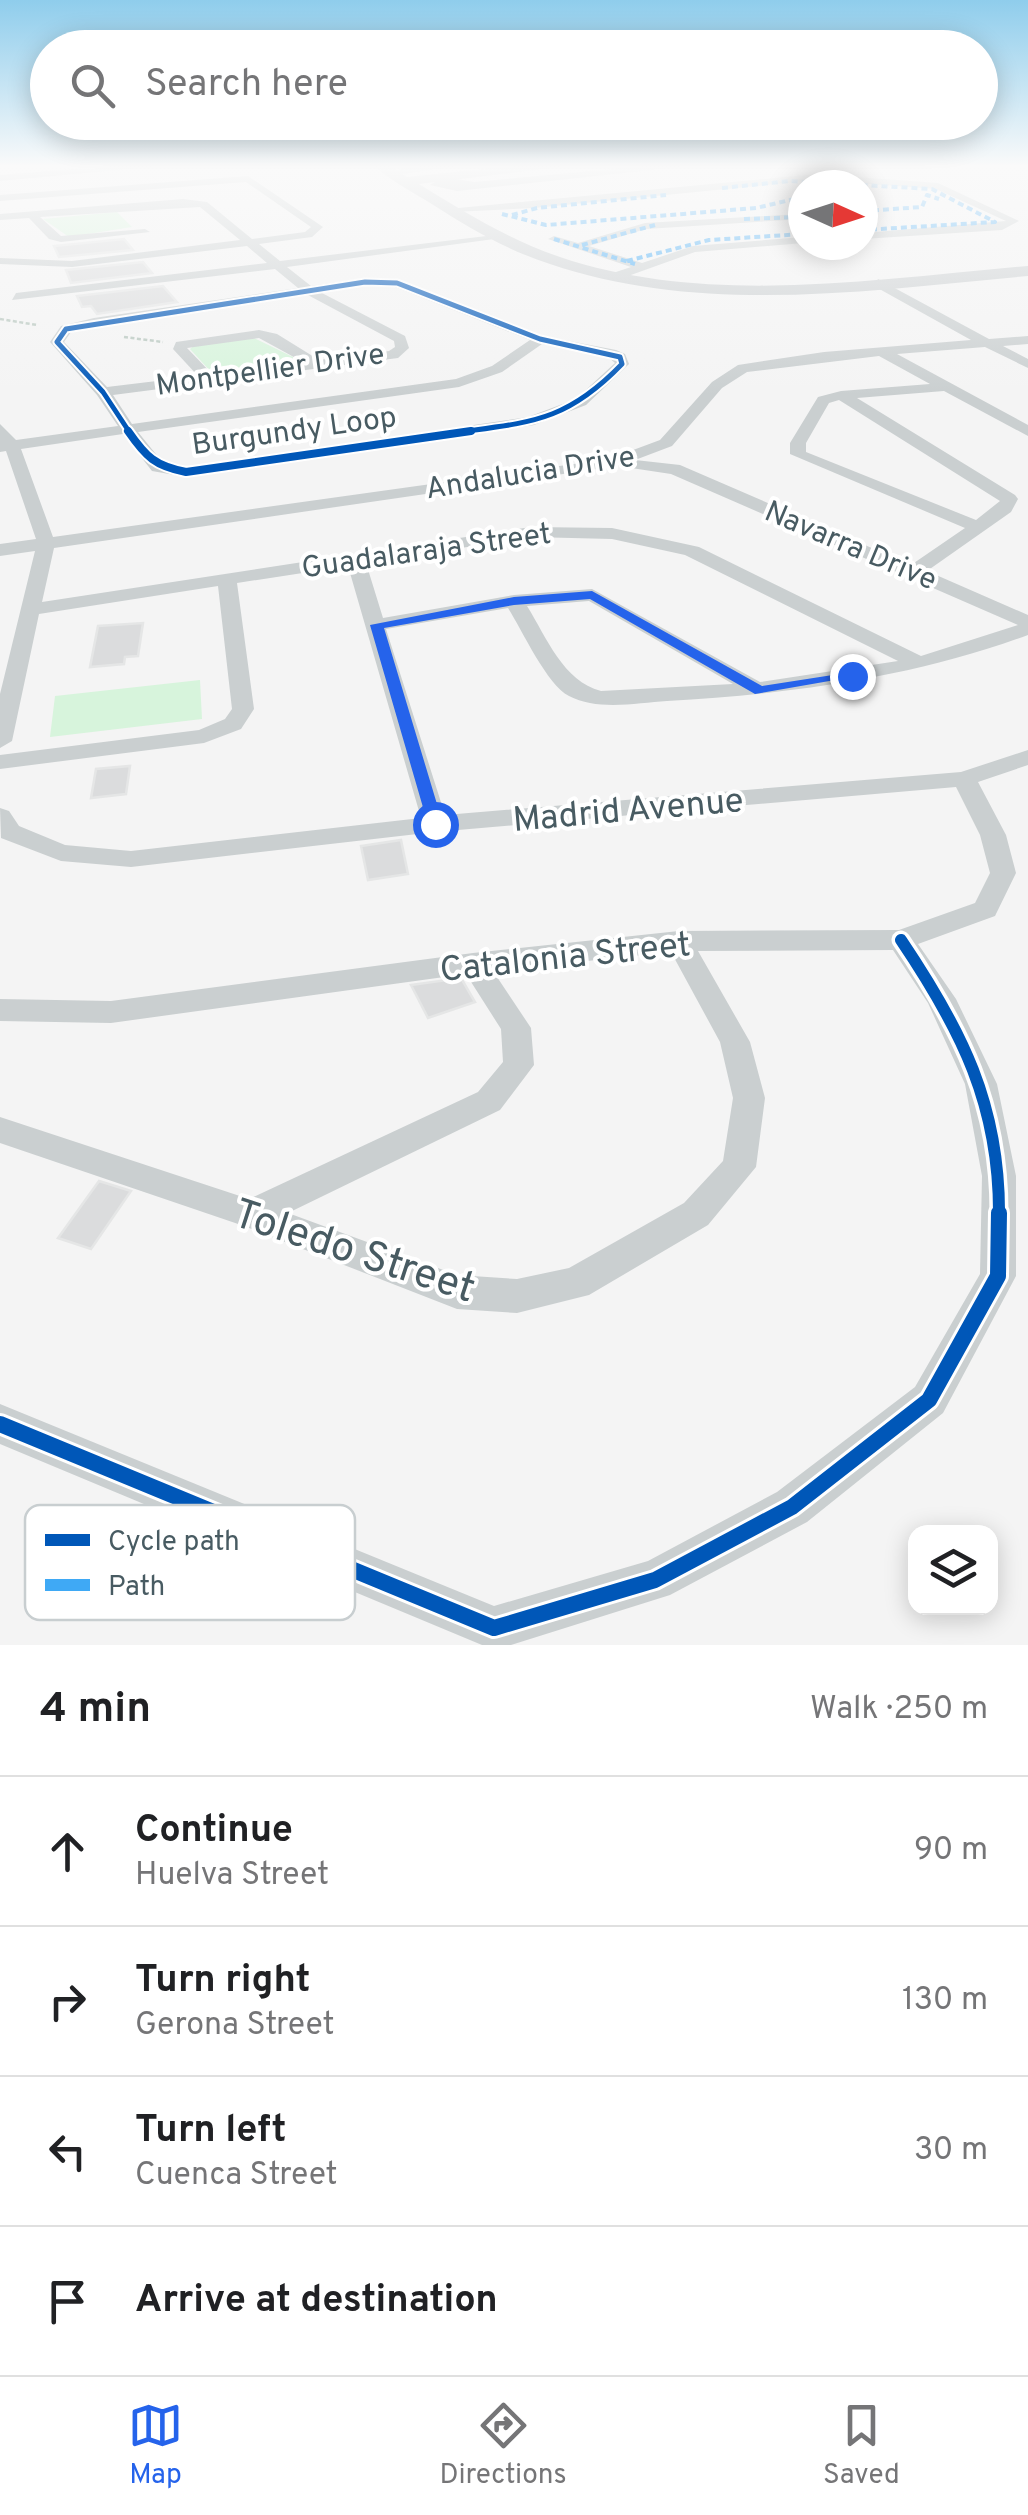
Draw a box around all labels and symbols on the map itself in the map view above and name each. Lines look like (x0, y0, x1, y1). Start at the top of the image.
north arrow (788, 170, 878, 260)
street label: Montpellier Drive (154, 337, 387, 406)
street label: Burgundy Loop (190, 400, 399, 465)
street label: Andalucia Drive (423, 440, 638, 509)
street label: Navarra Drive (758, 494, 942, 600)
street label: Guadalaraja Street (299, 517, 553, 588)
route end (830, 654, 876, 700)
street label: Madrid Avenue (511, 780, 746, 844)
route start (413, 802, 459, 848)
street label: Catalonia Street (438, 924, 693, 994)
street label: Toledo Street (226, 1189, 481, 1317)
legend (25, 1505, 355, 1620)
text: Cycle path (108, 1525, 240, 1561)
text: Path (108, 1570, 165, 1606)

